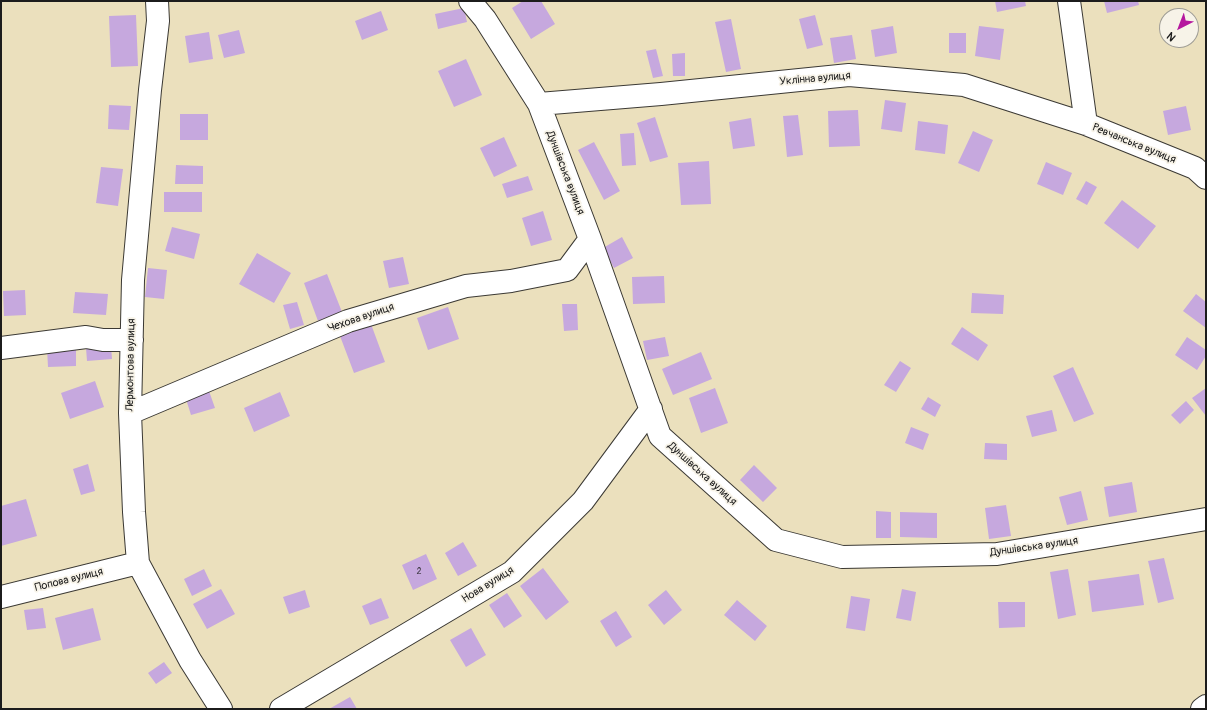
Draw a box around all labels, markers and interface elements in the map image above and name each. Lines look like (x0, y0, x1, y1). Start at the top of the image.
north arrow (1159, 8, 1199, 48)
text: N (1164, 29, 1178, 44)
street label: Уклінна вулиця (779, 69, 851, 89)
street label: Ревчанська вулиця (1090, 121, 1178, 167)
street label: Дуншівська вулиця (543, 129, 587, 217)
street label: Чехова вулиця (326, 300, 396, 336)
street label: Лермонтова вулиця (124, 318, 138, 412)
street label: Дуншівська вулиця (665, 439, 739, 509)
street label: Дуншівська вулиця (989, 534, 1079, 560)
street label: Нова вулиця (460, 564, 516, 606)
street label: Попова вулиця (34, 565, 104, 595)
house number: 2 (416, 567, 422, 577)

